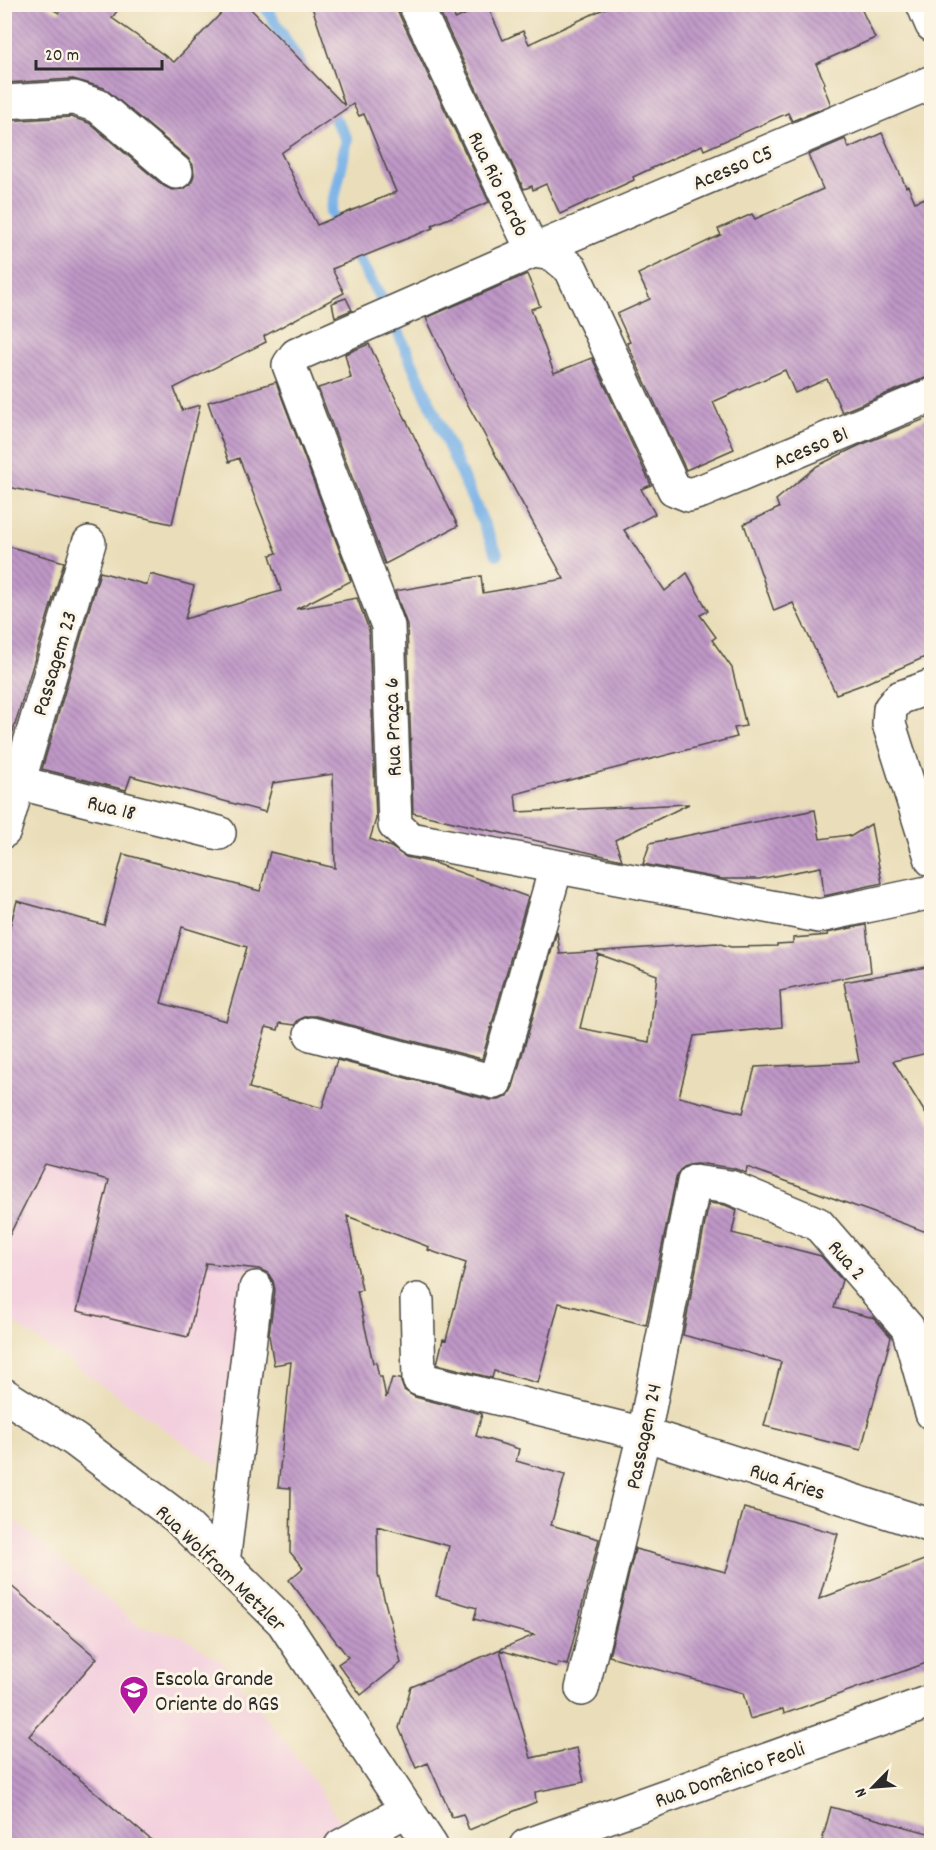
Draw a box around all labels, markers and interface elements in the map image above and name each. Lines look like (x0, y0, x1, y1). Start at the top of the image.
scale bar (36, 33, 162, 71)
text: 20 m (45, 44, 79, 69)
street label: Rua Rio Pardo (458, 127, 536, 242)
street label: Acesso C5 (688, 138, 779, 200)
street label: Acesso B1 (769, 419, 854, 479)
street label: Passagem 23 (26, 608, 87, 720)
street label: Rua Praça 6 (377, 677, 412, 777)
street label: Rua 18 (84, 788, 139, 830)
street label: Rua 2 (819, 1234, 872, 1289)
street label: Passagem 24 (619, 1381, 672, 1492)
street label: Rua Áries (745, 1457, 829, 1510)
street label: Rua Wolfram Metzler (147, 1499, 293, 1641)
place label: Escola Grande Oriente do RGS (155, 1665, 279, 1721)
school or university icon: Escola Grande Oriente do RGS (118, 1674, 150, 1716)
street label: Rua Domênico Feoli (651, 1735, 810, 1818)
north arrow (843, 1757, 903, 1817)
text: N (850, 1784, 874, 1801)

